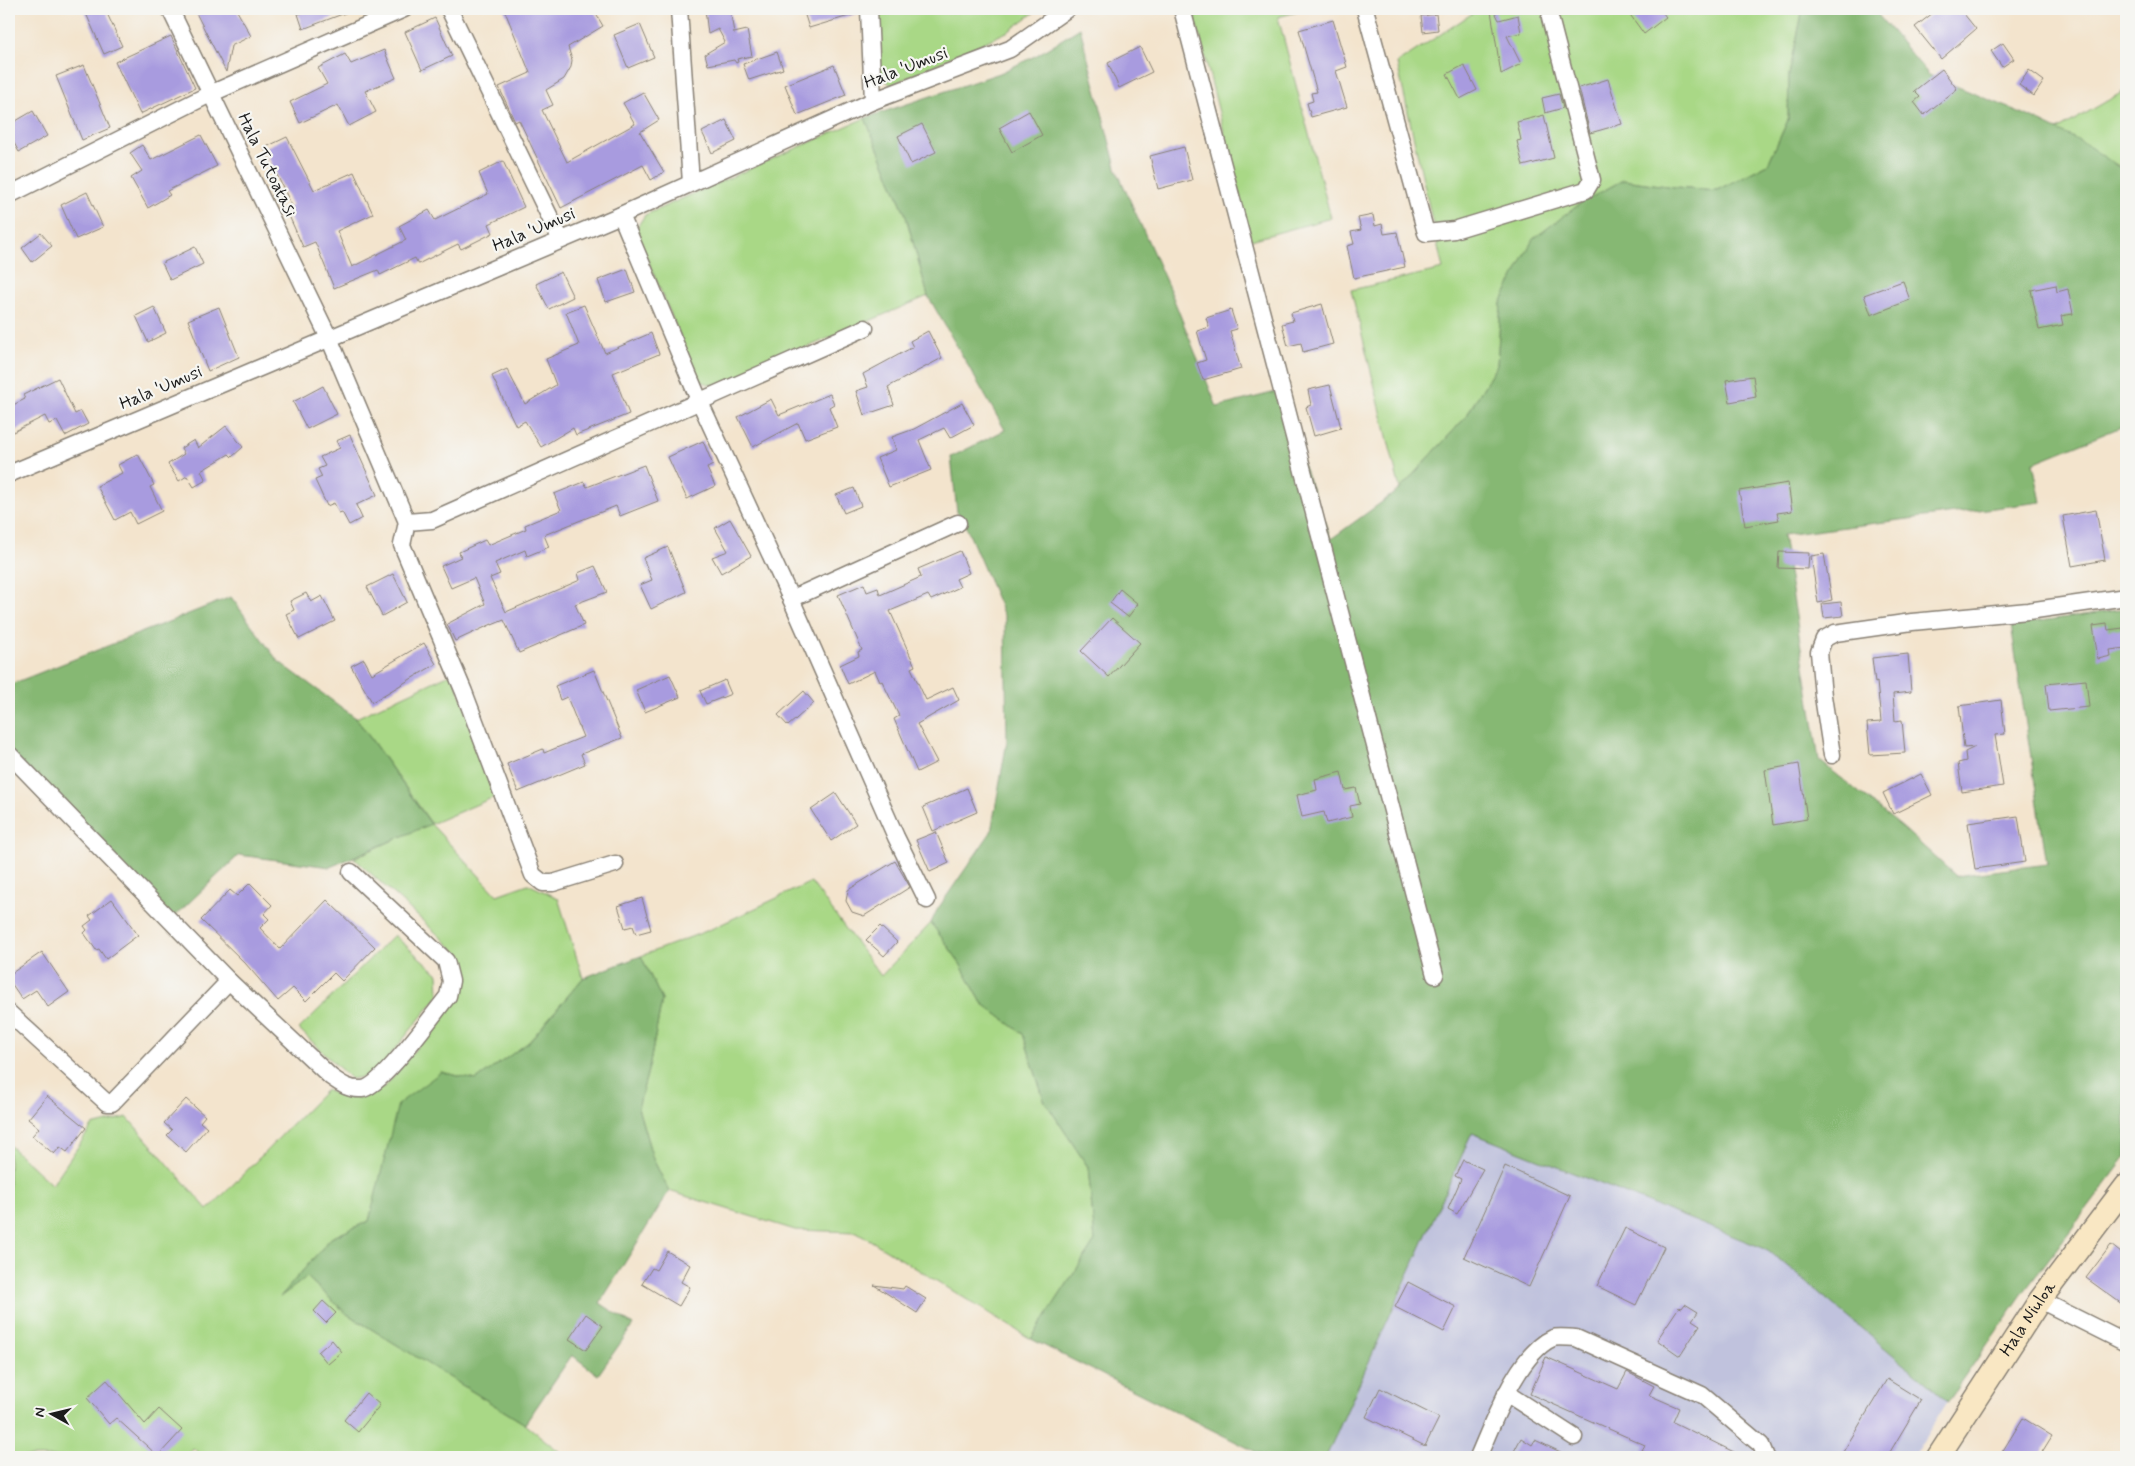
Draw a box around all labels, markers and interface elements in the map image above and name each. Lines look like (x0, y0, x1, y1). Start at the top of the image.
street label: Hala 'Umusi (861, 41, 951, 95)
street label: Hala Tutoatasi (231, 109, 303, 221)
street label: Hala 'Umusi (489, 202, 579, 258)
street label: Hala 'Umusi (116, 360, 206, 416)
street label: Hala Niuloa (1994, 1276, 2062, 1361)
north arrow (28, 1388, 78, 1438)
text: N (31, 1406, 50, 1418)

